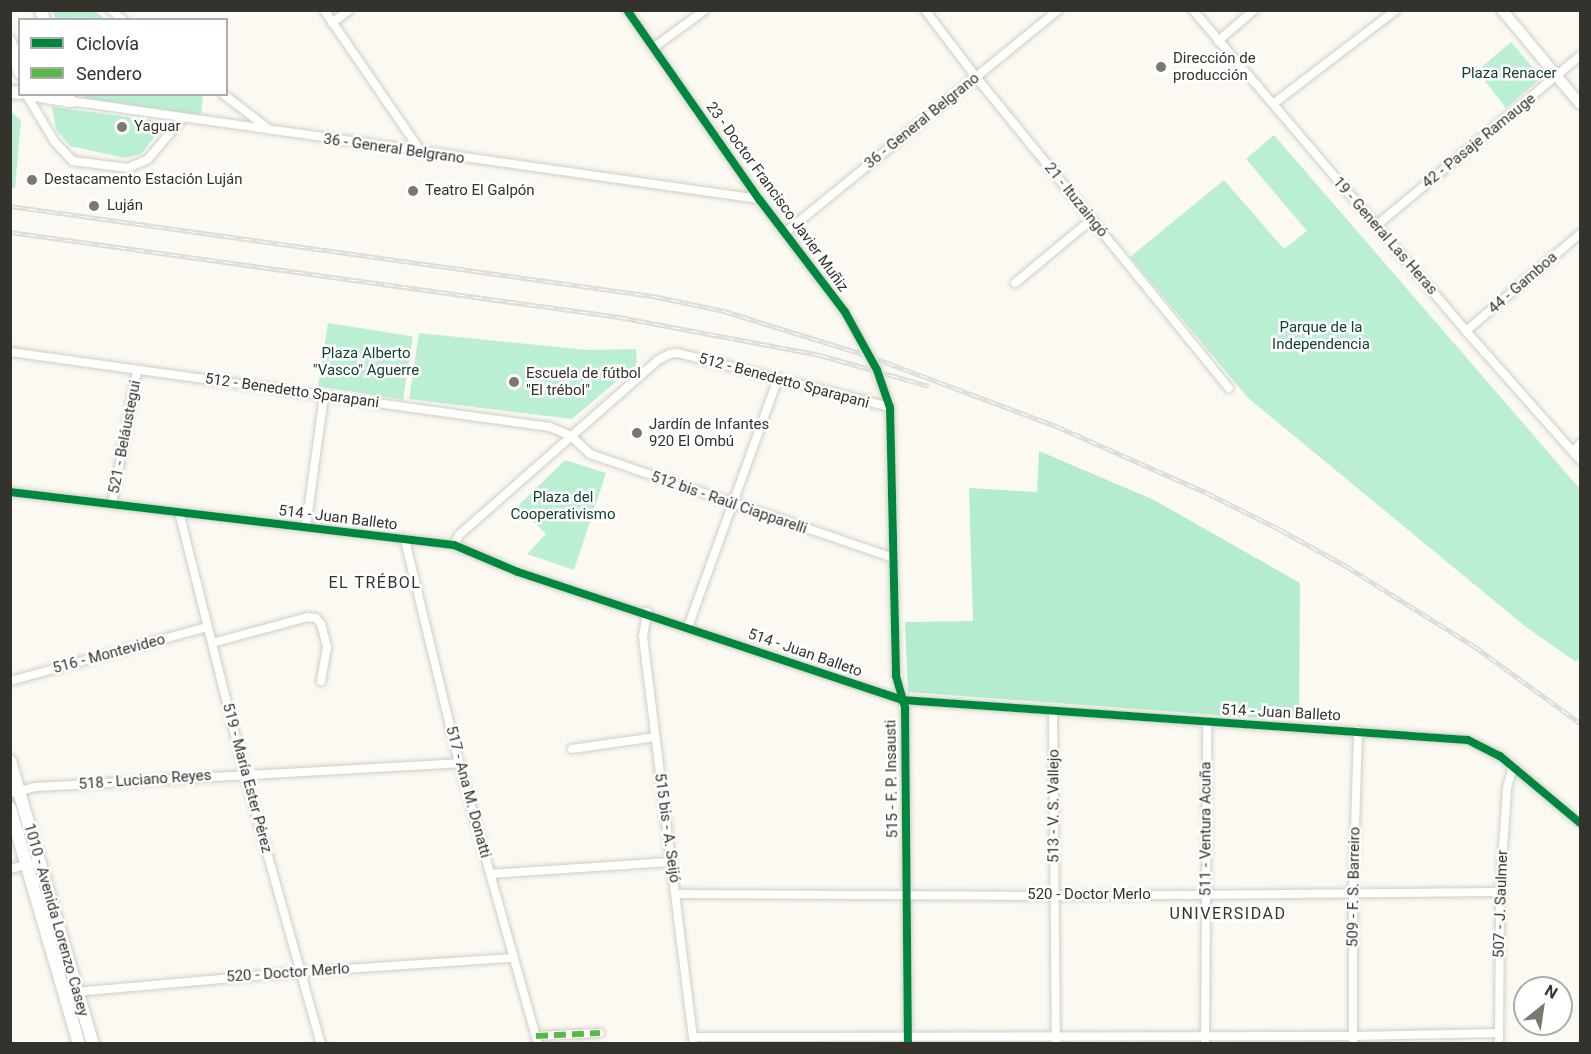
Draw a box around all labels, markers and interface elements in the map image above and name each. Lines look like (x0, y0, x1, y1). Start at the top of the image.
legend (18, 18, 228, 96)
text: Ciclovía (76, 33, 139, 54)
place label: Dirección de producción (1173, 49, 1256, 84)
marker: Dirección de producción (1154, 60, 1168, 74)
text: Sendero (76, 63, 142, 84)
park label: Plaza Renacer (1461, 65, 1557, 83)
street label: 36 - General Belgrano (861, 69, 983, 173)
street label: 42 - Pasaje Ramauge (1419, 90, 1539, 192)
street label: 23 - Doctor Francisco Javier Muñiz (702, 99, 852, 295)
place label: Yaguar (134, 118, 181, 136)
marker: Yaguar (115, 120, 129, 134)
street label: 36 - General Belgrano (322, 130, 466, 168)
street label: 21 - Ituzaingó (1041, 159, 1111, 241)
place label: Destacamento Estación Luján (44, 171, 242, 189)
marker: Destacamento Estación Luján (25, 173, 39, 187)
street label: 19 - General Las Heras (1329, 173, 1441, 299)
place label: Teatro El Galpón (425, 182, 535, 200)
marker: Teatro El Galpón (406, 184, 420, 198)
marker: Luján (85, 197, 103, 215)
place label: Luján (107, 197, 143, 215)
street label: 44 - Gamboa (1485, 248, 1561, 318)
park label: Parque de la Independencia (1272, 318, 1370, 353)
park label: Plaza Alberto "Vasco" Aguerre (313, 344, 419, 379)
street label: 512 - Benedetto Sparapani (697, 350, 871, 412)
place label: Escuela de fútbol "El trébol" (526, 364, 641, 399)
street label: 512 - Benedetto Sparapani (204, 370, 380, 412)
marker: Escuela de fútbol "El trébol" (507, 375, 521, 389)
street label: 521 - Beláustegui (105, 379, 145, 495)
place label: Jardín de Infantes 920 El Ombú (649, 415, 769, 450)
marker: Jardín de Infantes 920 El Ombú (630, 426, 644, 440)
street label: 512 bis - Raúl Ciapparelli (649, 468, 809, 538)
park label: Plaza del Cooperativismo (510, 488, 616, 523)
street label: 514 - Juan Balleto (278, 502, 398, 534)
district label: EL TRÉBOL (328, 573, 422, 593)
street label: 514 - Juan Balleto (746, 625, 864, 681)
street label: 516 - Montevideo (51, 630, 167, 678)
street label: 519 - María Ester Pérez (218, 701, 276, 855)
street label: 514 - Juan Balleto (1221, 701, 1341, 725)
street label: 515 - F. P. Insausti (882, 719, 902, 839)
street label: 517 - Ana M. Donatti (442, 724, 494, 860)
street label: 513 - V. S. Vallejo (1045, 749, 1063, 863)
street label: 511 - Ventura Acuña (1197, 762, 1215, 896)
street label: 518 - Luciano Reyes (78, 766, 212, 794)
street label: 515 bis - A. Seijó (650, 772, 684, 884)
street label: 1010 - Avenida Lorenzo Casey (20, 821, 92, 1019)
street label: 509 - F. S. Barreiro (1344, 827, 1364, 947)
street label: 507 - J. Saulmer (1490, 850, 1512, 958)
street label: 520 - Doctor Merlo (1027, 886, 1151, 904)
district label: UNIVERSIDAD (1170, 904, 1286, 924)
street label: 520 - Doctor Merlo (226, 960, 350, 986)
north arrow (1513, 976, 1573, 1036)
text: N (1542, 981, 1561, 1003)

